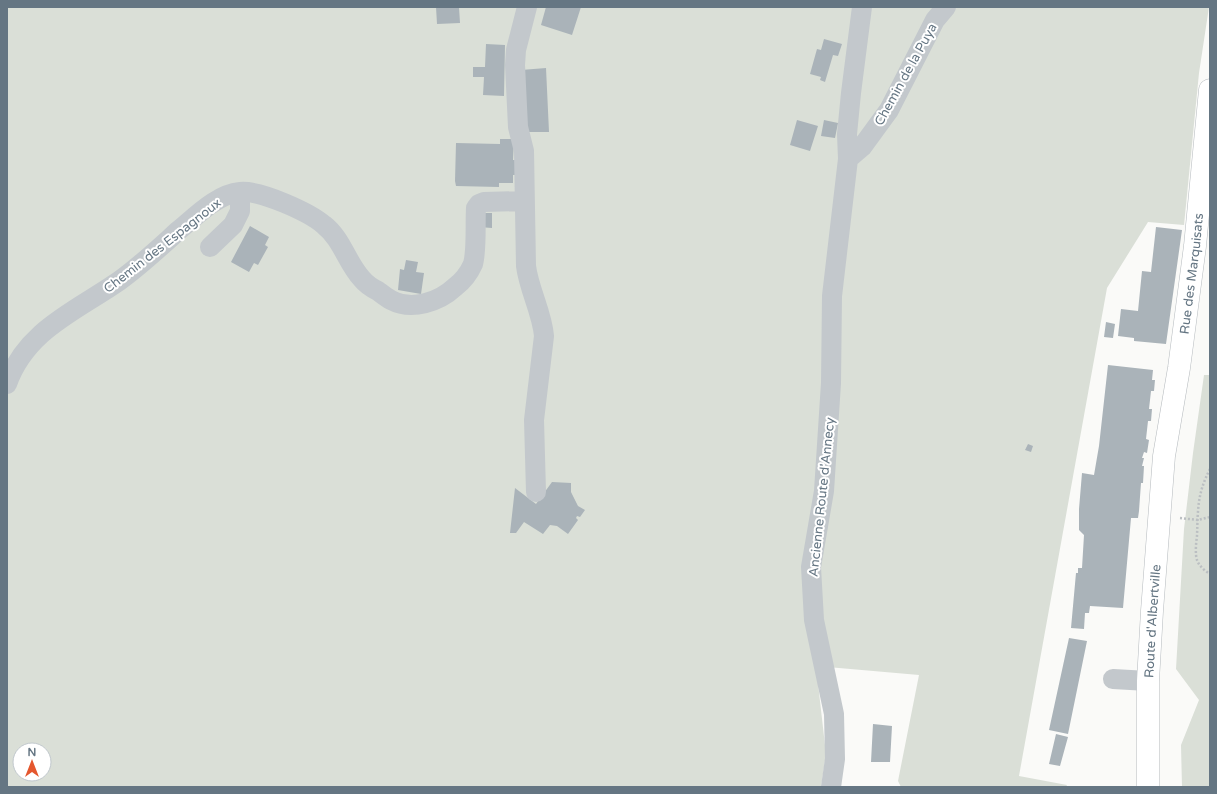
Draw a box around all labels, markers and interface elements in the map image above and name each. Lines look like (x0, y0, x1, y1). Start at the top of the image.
street label: Chemin de la Puya (871, 21, 941, 128)
street label: Chemin des Espagnoux (101, 195, 225, 297)
street label: Rue des Marquisats (1177, 212, 1207, 335)
street label: Ancienne Route d'Annecy (806, 417, 838, 578)
street label: Route d'Albertville (1141, 564, 1165, 679)
north arrow (12, 742, 52, 782)
text: N (28, 746, 36, 759)

